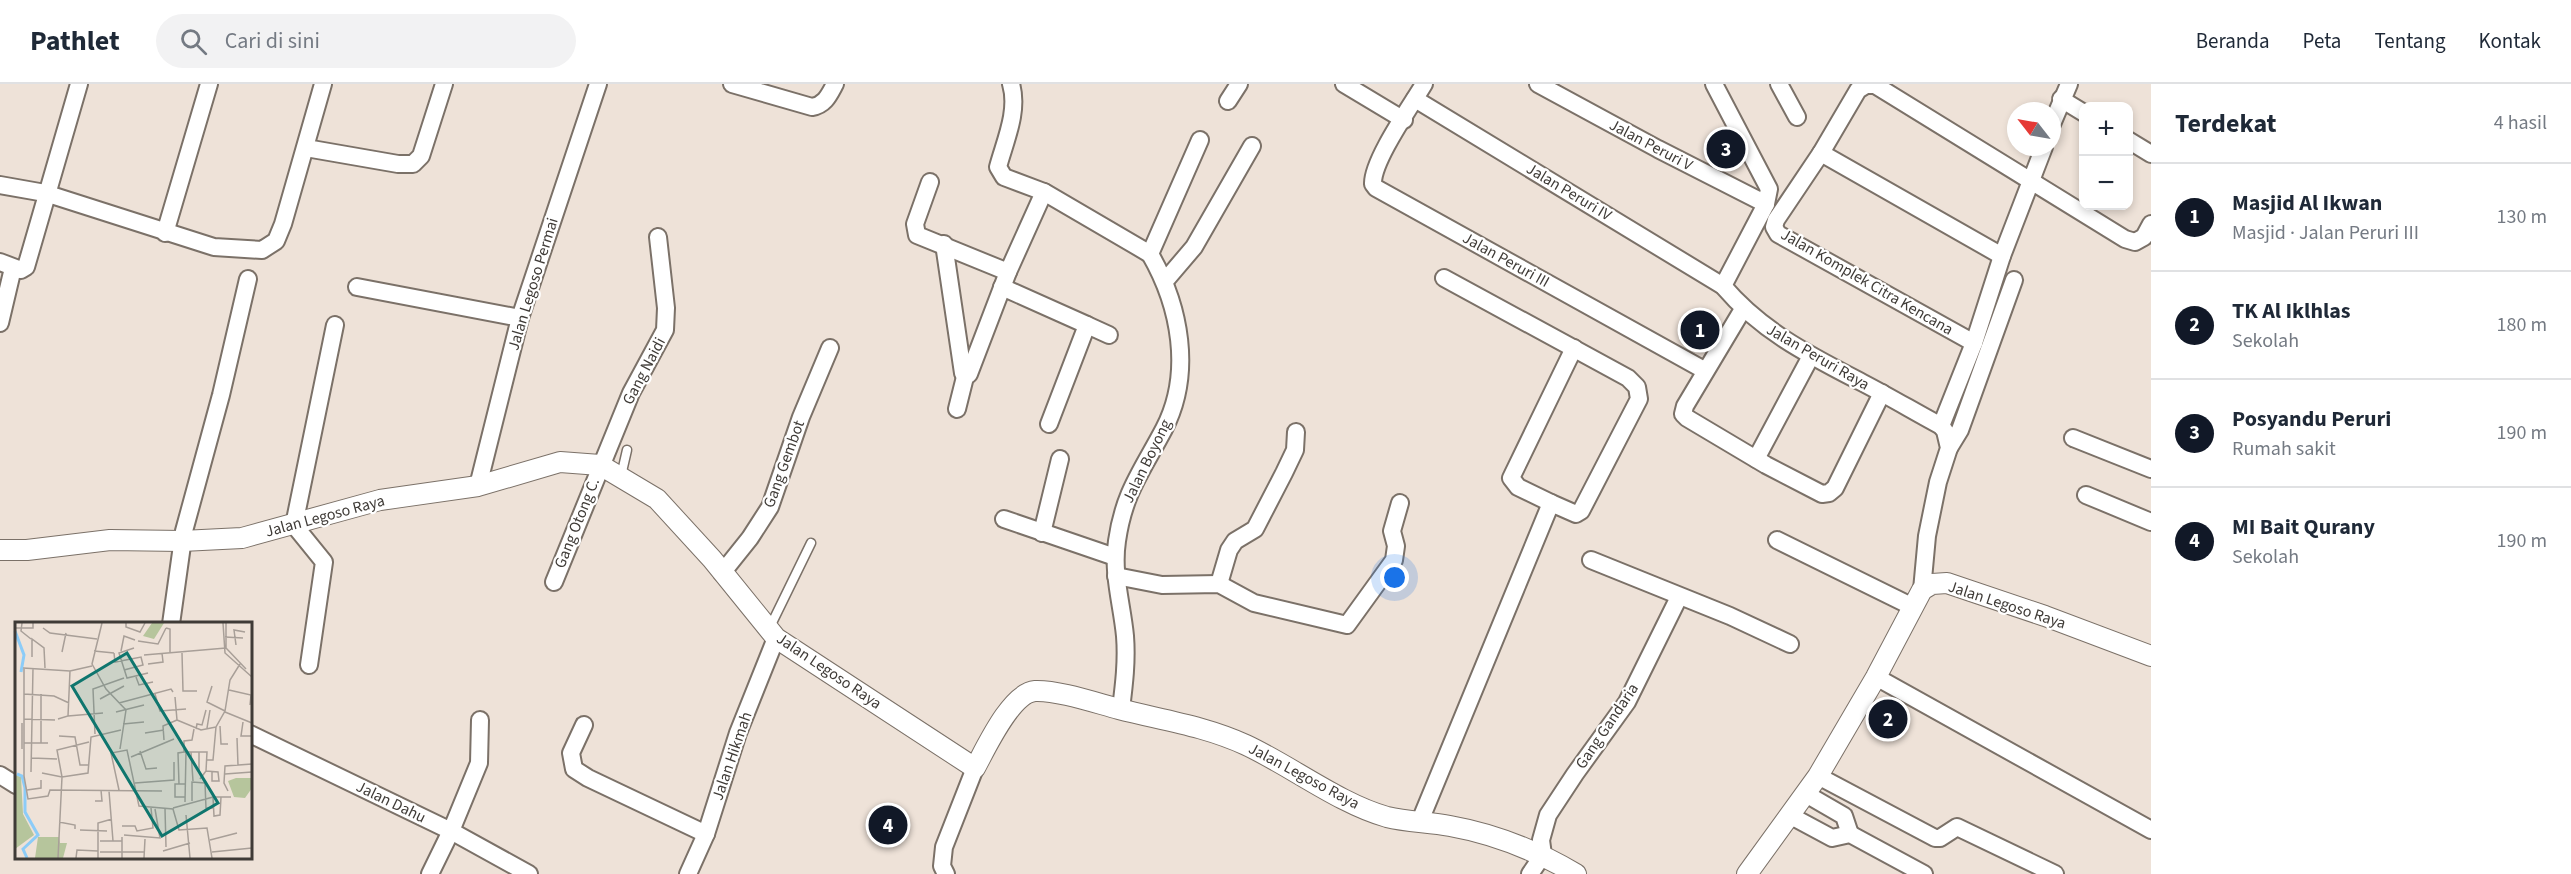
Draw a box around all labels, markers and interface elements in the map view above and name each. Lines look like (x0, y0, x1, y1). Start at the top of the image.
search box (156, 14, 576, 68)
text: Pathlet (30, 21, 120, 61)
icon: search (177, 25, 210, 58)
text: Cari di sini (225, 25, 320, 57)
text: Beranda (2196, 26, 2270, 56)
text: Peta (2303, 26, 2341, 56)
text: Tentang (2374, 26, 2445, 56)
text: Kontak (2478, 26, 2541, 56)
north arrow (2007, 102, 2061, 156)
map controls (2079, 102, 2133, 210)
button: + (2079, 102, 2133, 156)
text: Terdekat (2175, 105, 2277, 142)
text: 4 hasil (2494, 109, 2547, 137)
street label: Jalan Peruri V (1605, 114, 1697, 177)
pin: 3 (1706, 126, 1746, 172)
button: − (2079, 156, 2133, 210)
street label: Jalan Peruri IV (1522, 158, 1616, 226)
text: Masjid Al Ikwan (2232, 187, 2382, 219)
text: 1 (2189, 203, 2200, 231)
text: 130 m (2497, 203, 2547, 231)
street label: Jalan Legoso Permai (502, 215, 564, 353)
text: Masjid · Jalan Peruri III (2232, 219, 2419, 247)
street label: Jalan Komplek Citra Kencana (1777, 224, 1957, 340)
street label: Jalan Peruri III (1459, 227, 1553, 293)
text: TK Al Iklhlas (2232, 295, 2351, 327)
pin: 1 (1680, 308, 1720, 352)
text: 2 (2189, 311, 2200, 339)
text: 180 m (2497, 311, 2547, 339)
street label: Jalan Peruri Raya (1762, 319, 1874, 395)
text: Sekolah (2232, 327, 2299, 355)
street label: Gang Naidi (617, 334, 671, 408)
text: Posyandu Peruri (2232, 403, 2391, 435)
street label: Jalan Boyong (1117, 415, 1177, 507)
street label: Gang Gembot (758, 417, 810, 511)
text: 3 (2189, 419, 2200, 447)
text: 190 m (2497, 419, 2547, 447)
text: Rumah sakit (2232, 435, 2336, 463)
street label: Gang Otong C. (549, 475, 605, 571)
street label: Jalan Legoso Raya (263, 490, 387, 542)
text: MI Bait Qurany (2232, 511, 2375, 543)
text: 4 (2189, 527, 2200, 555)
text: 190 m (2497, 527, 2547, 555)
text: Sekolah (2232, 543, 2299, 571)
your location (1380, 563, 1409, 592)
street label: Jalan Legoso Raya (1945, 576, 2069, 634)
inset map (15, 622, 252, 859)
street label: Jalan Legoso Raya (772, 628, 886, 714)
street label: Gang Gandaria (1570, 679, 1644, 773)
pin: 2 (1868, 696, 1908, 742)
street label: Jalan Hikmah (707, 709, 757, 803)
street label: Jalan Legoso Raya (1245, 738, 1363, 814)
street label: Jalan Dahu (352, 776, 430, 828)
pin: 4 (868, 802, 908, 848)

